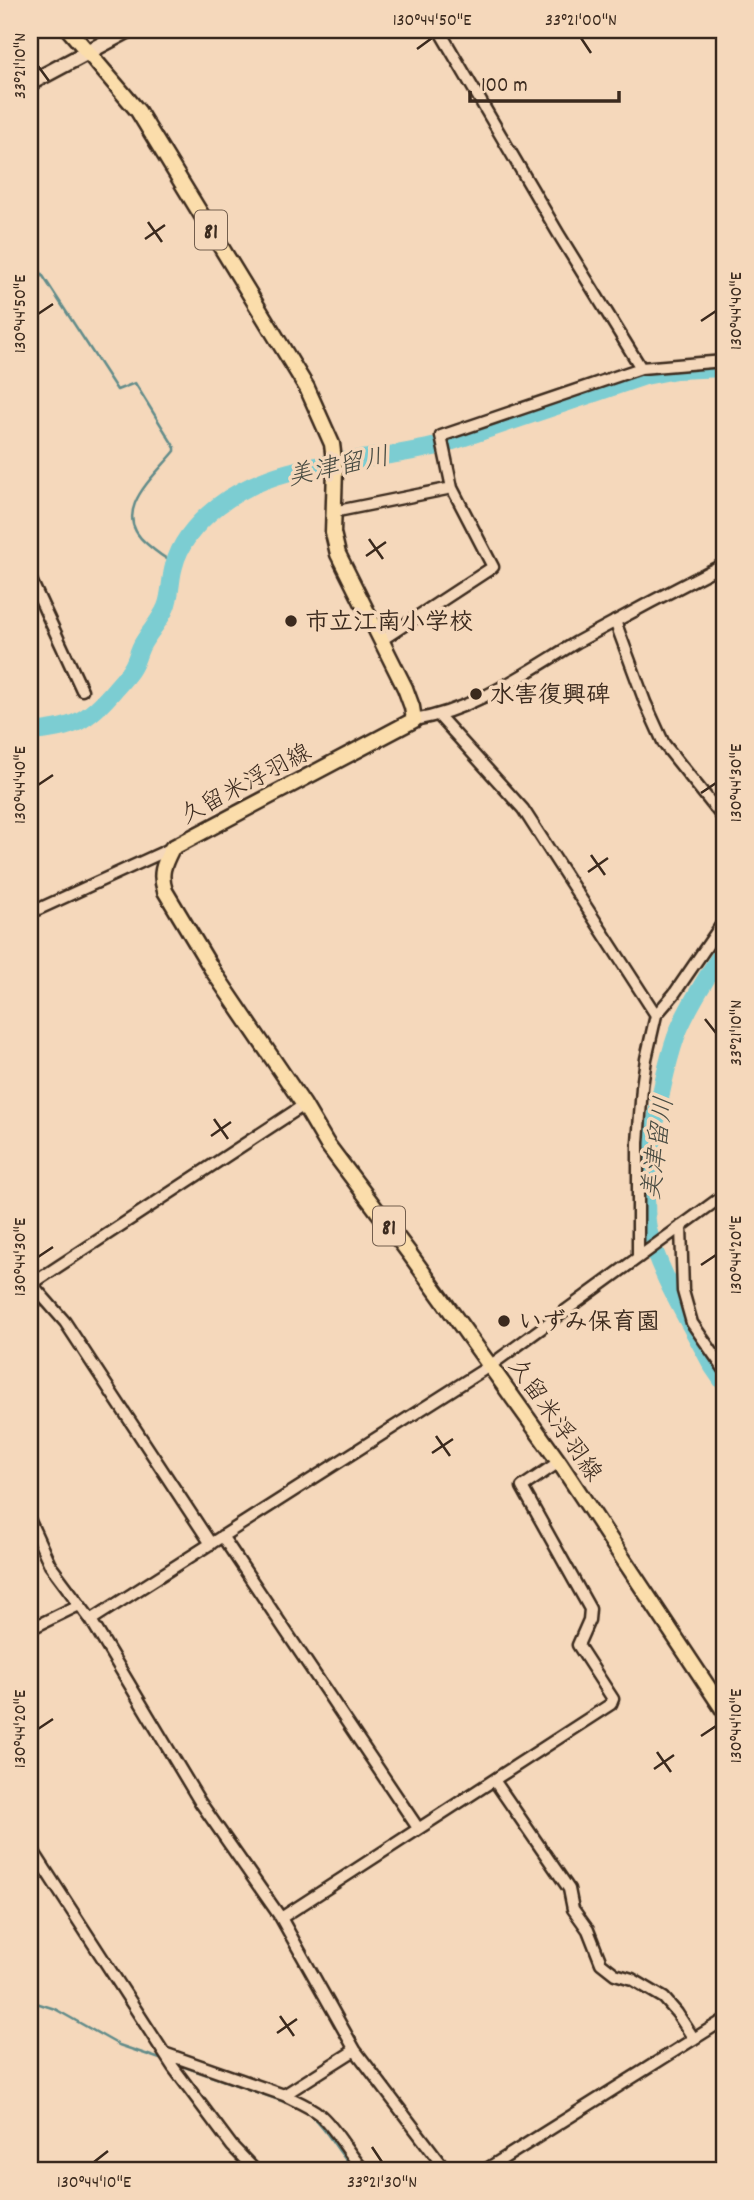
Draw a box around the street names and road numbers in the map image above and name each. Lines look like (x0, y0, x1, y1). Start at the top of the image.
road number: 81 (195, 210, 227, 249)
street label: 久留米浮羽線 (175, 737, 318, 834)
road number: 81 (373, 1206, 405, 1246)
street label: 久留米浮羽線 (498, 1352, 609, 1489)

